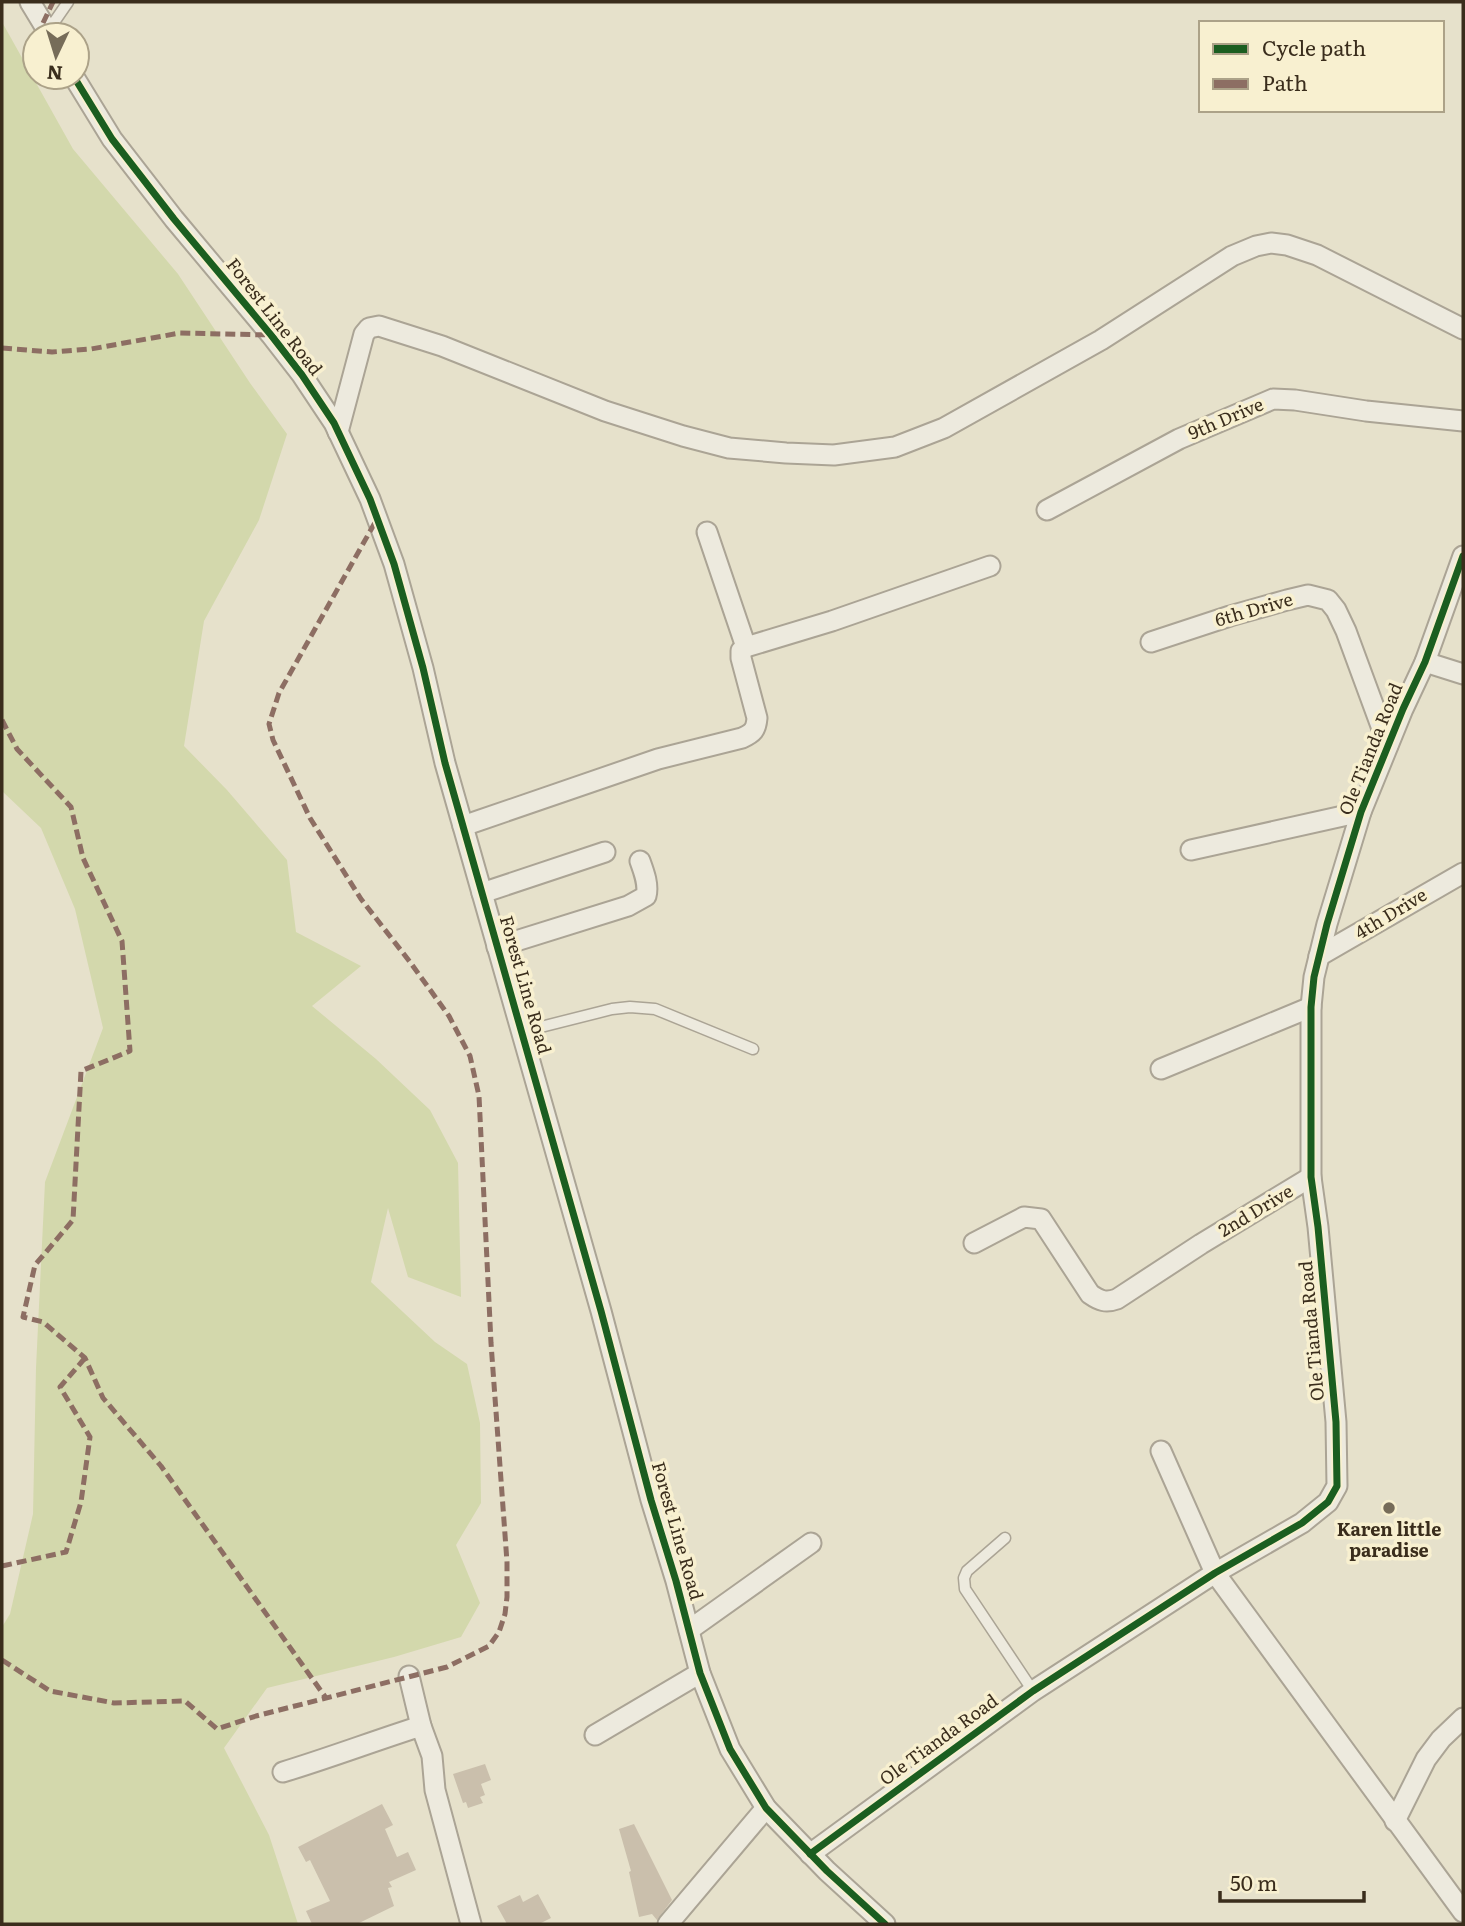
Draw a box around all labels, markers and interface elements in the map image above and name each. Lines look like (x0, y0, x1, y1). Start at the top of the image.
north arrow (21, 21, 91, 91)
legend (1199, 21, 1444, 112)
text: Cycle path (1262, 31, 1366, 62)
text: N (46, 59, 64, 88)
text: Path (1262, 66, 1308, 97)
street label: Forest Line Road (221, 251, 330, 381)
street label: 9th Drive (1184, 390, 1267, 446)
street label: 6th Drive (1212, 585, 1296, 633)
street label: Ole Tianda Road (1331, 678, 1408, 819)
street label: 4th Drive (1349, 881, 1431, 945)
street label: Forest Line Road (494, 912, 559, 1057)
street label: 2nd Drive (1213, 1177, 1298, 1243)
street label: Ole Tianda Road (1291, 1260, 1330, 1402)
street label: Forest Line Road (646, 1458, 711, 1603)
marker: Karen little paradise (1381, 1500, 1397, 1516)
place label: Karen little paradise (1337, 1515, 1441, 1563)
street label: Ole Tianda Road (873, 1687, 1003, 1791)
scale bar (1220, 1860, 1364, 1904)
text: 50 m (1230, 1866, 1277, 1897)

